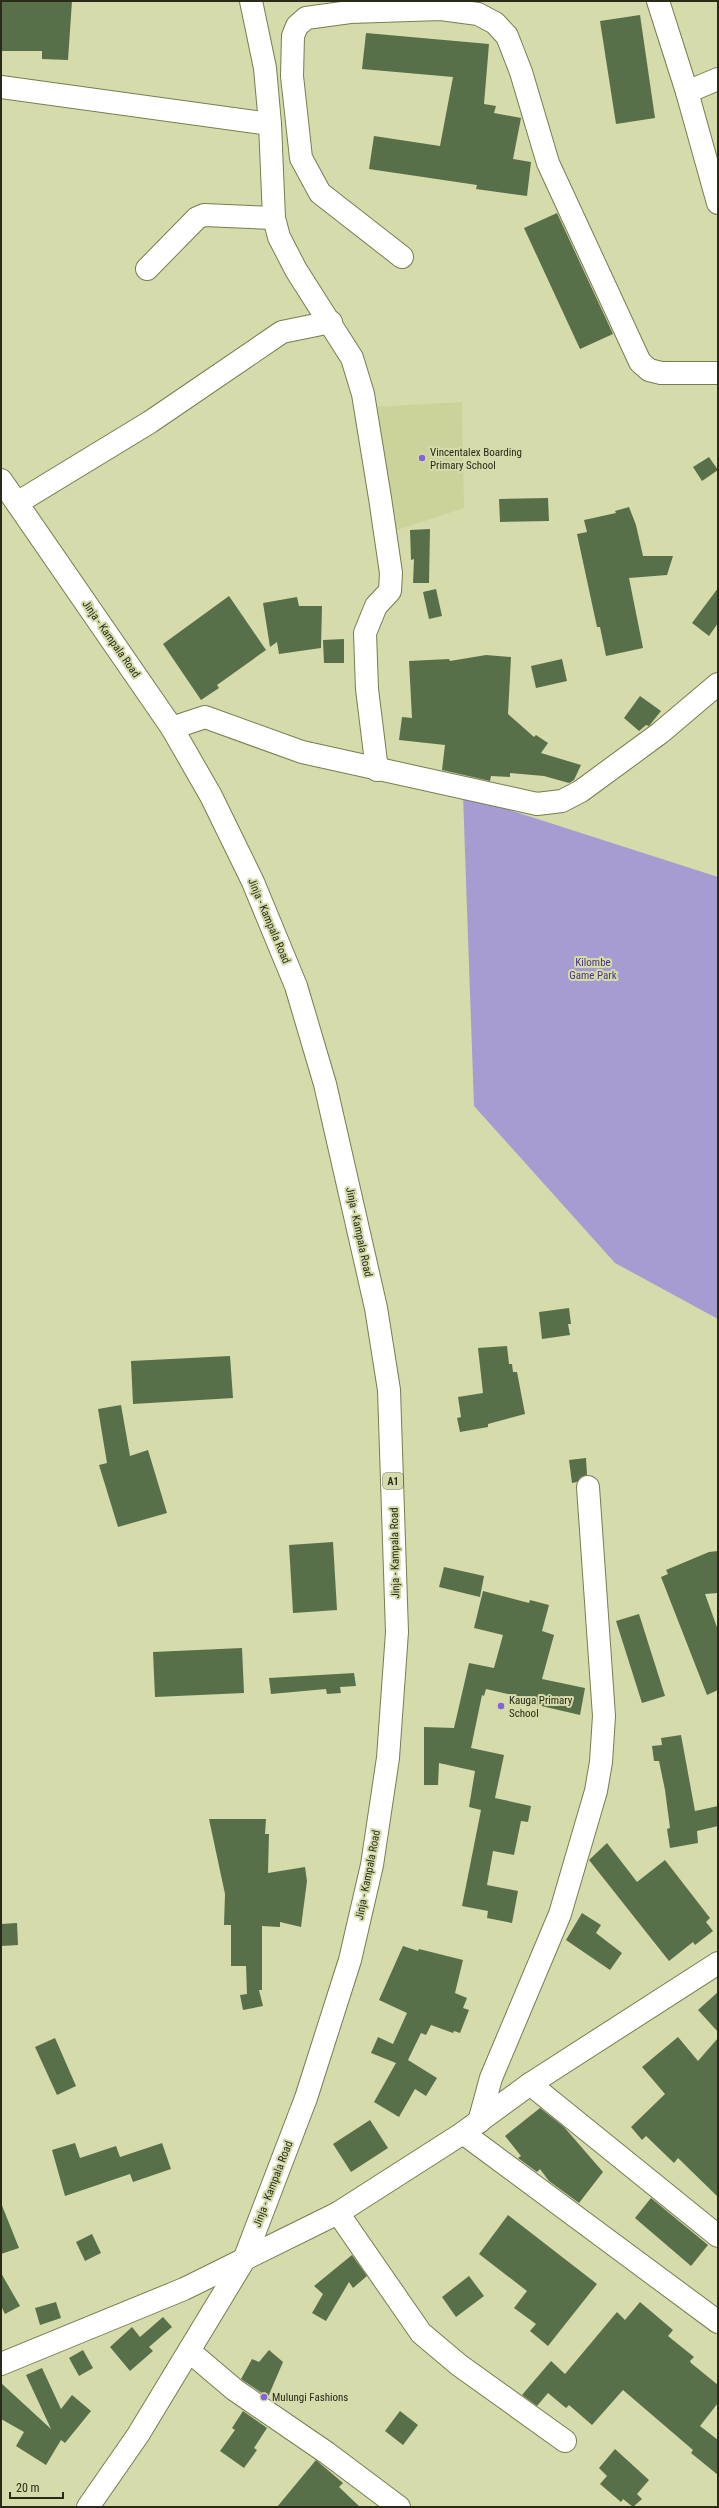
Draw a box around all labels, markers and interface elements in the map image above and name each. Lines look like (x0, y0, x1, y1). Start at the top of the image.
place label: Vincentalex Boarding Primary School (430, 446, 522, 472)
marker: Vincentalex Boarding Primary School (417, 453, 427, 463)
street label: Jinja - Kampala Road (79, 598, 143, 680)
street label: Jinja - Kampala Road (245, 876, 293, 966)
park label: Kilombe Game Park (569, 956, 617, 982)
street label: Jinja - Kampala Road (343, 1186, 375, 1278)
road number: A1 (383, 1473, 403, 1489)
street label: Jinja - Kampala Road (388, 1507, 402, 1599)
place label: Kauga Primary School (509, 1694, 573, 1720)
marker: Kauga Primary School (496, 1701, 506, 1711)
street label: Jinja - Kampala Road (353, 1829, 383, 1921)
street label: Jinja - Kampala Road (251, 2139, 295, 2229)
place label: Mulungi Fashions (272, 2391, 348, 2404)
marker: Mulungi Fashions (259, 2392, 269, 2402)
scale bar (10, 2474, 63, 2500)
text: 20 m (16, 2481, 40, 2495)

